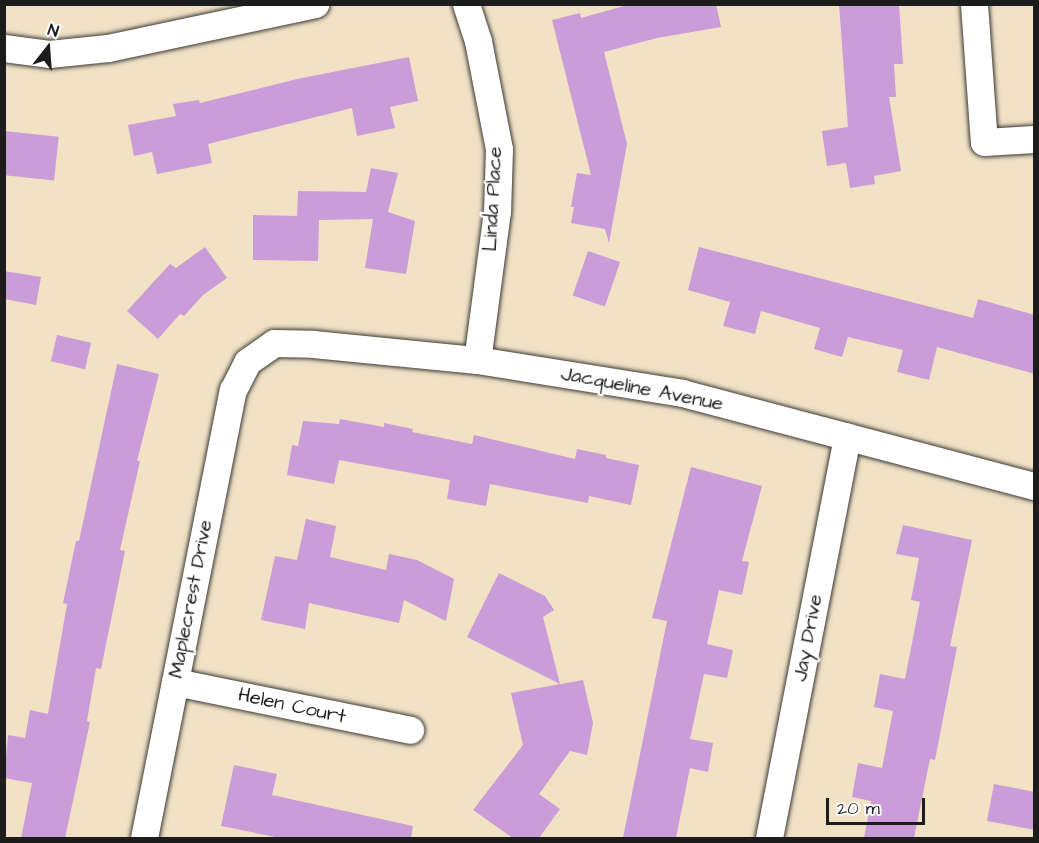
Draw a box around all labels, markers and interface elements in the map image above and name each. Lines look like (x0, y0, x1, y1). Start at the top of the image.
north arrow (18, 18, 78, 78)
text: N (45, 19, 61, 43)
street label: Linda Place (478, 146, 508, 252)
street label: Jacqueline Avenue (559, 362, 725, 416)
street label: Maplecrest Drive (164, 518, 218, 680)
street label: Jay Drive (788, 593, 828, 683)
street label: Helen Court (236, 683, 348, 729)
scale bar (829, 786, 928, 824)
text: 20 m (837, 796, 880, 821)

